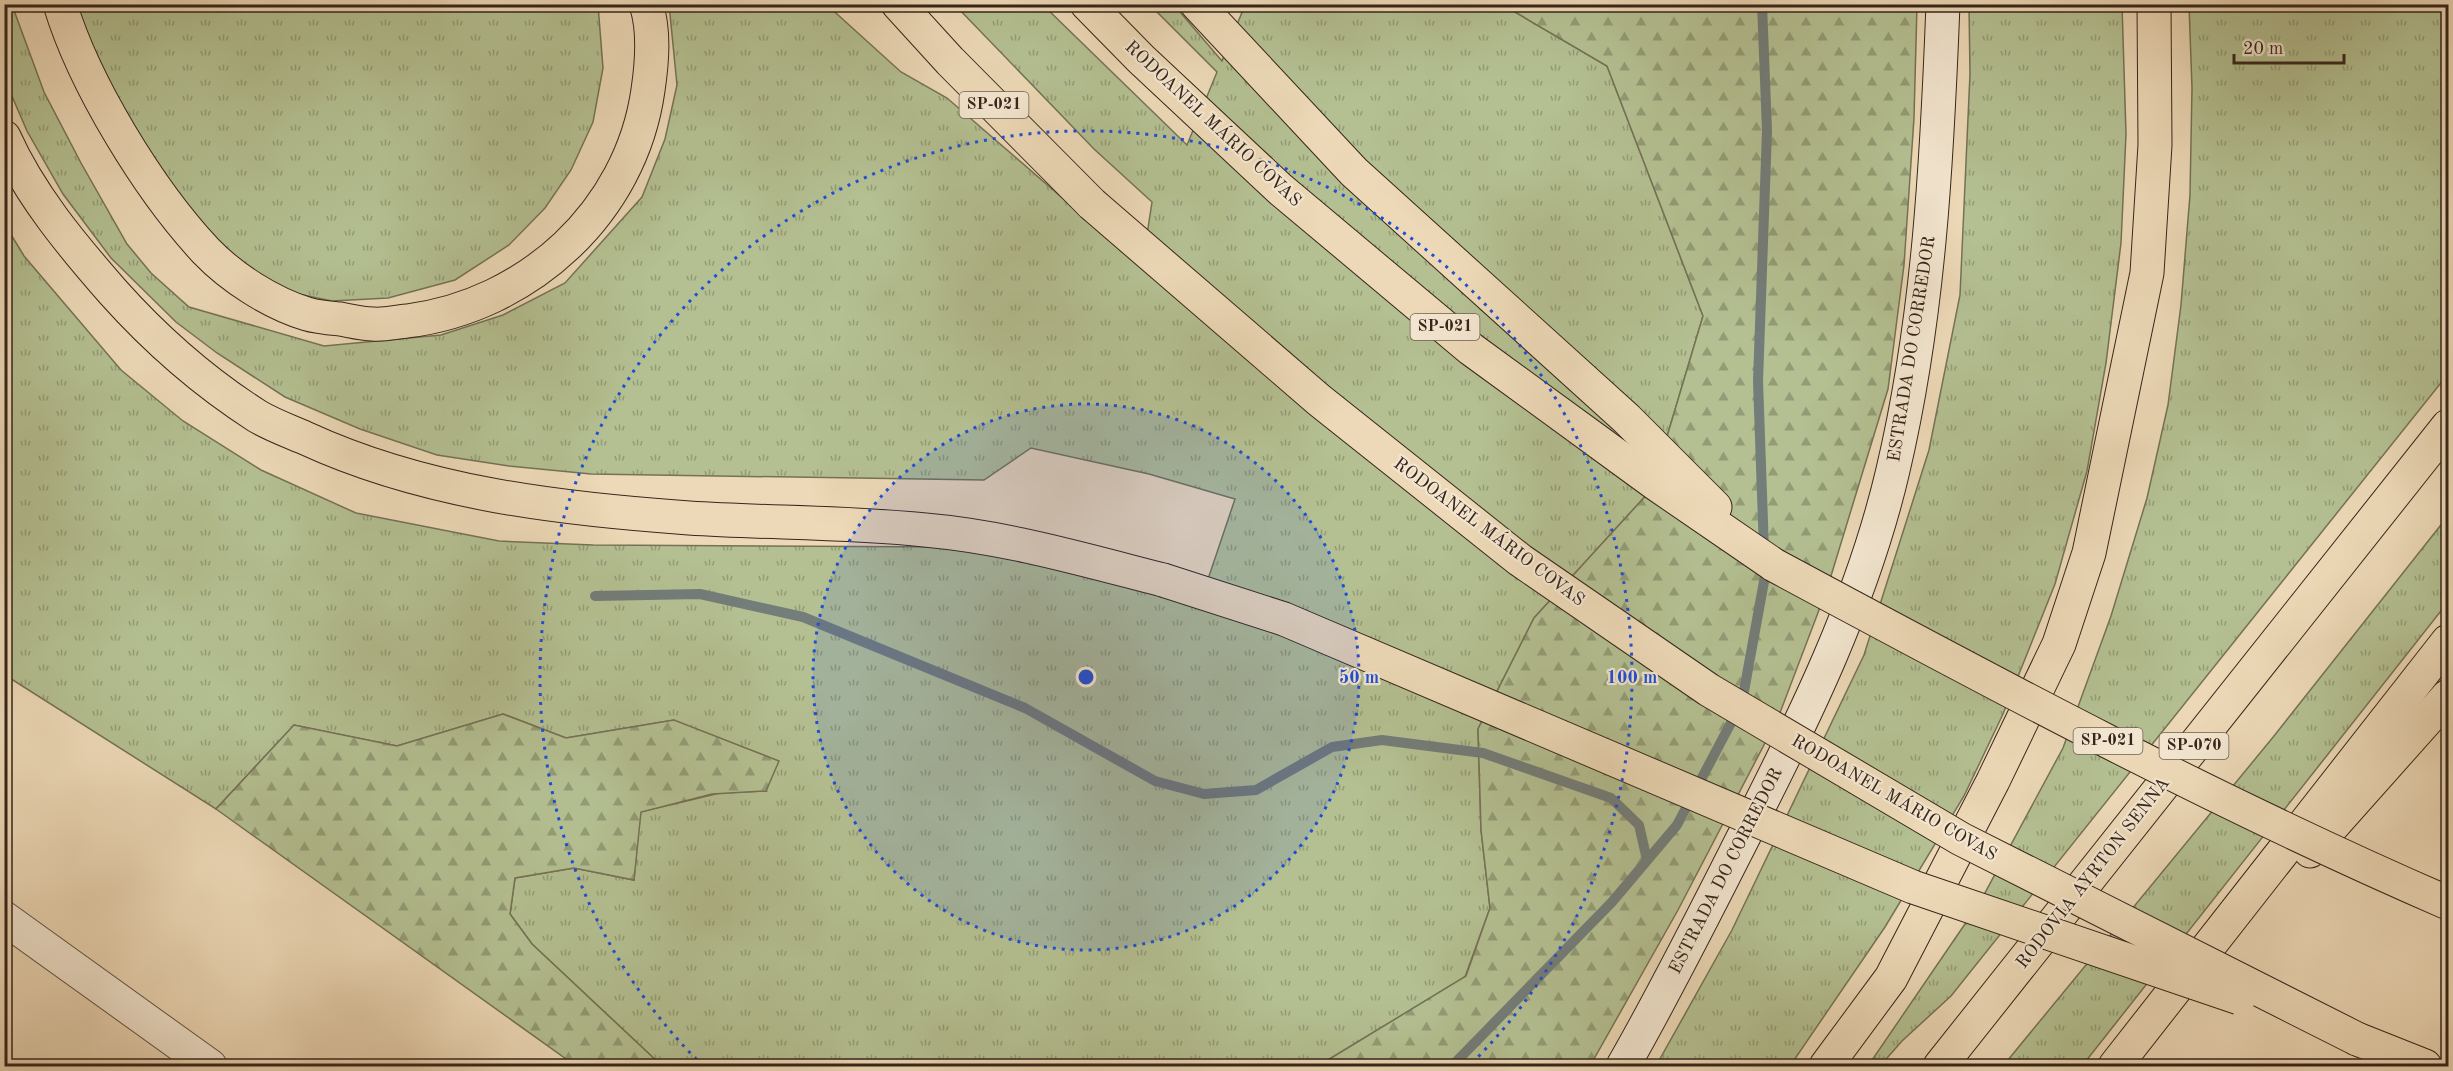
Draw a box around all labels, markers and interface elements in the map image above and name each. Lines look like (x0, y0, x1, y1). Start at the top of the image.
scale bar (2234, 27, 2344, 65)
street label: RODOANEL MÁRIO COVAS (1121, 35, 1307, 210)
text: 20 m (2243, 40, 2283, 58)
road number: SP-021 (960, 92, 1028, 118)
street label: ESTRADA DO CORREDOR (1885, 234, 1939, 463)
road number: SP-021 (1410, 314, 1480, 340)
street label: RODOANEL MÁRIO COVAS (1390, 451, 1590, 610)
centre of rings (1076, 667, 1096, 687)
text: 50 m (1339, 669, 1379, 687)
text: 100 m (1607, 669, 1657, 687)
street label: RODOANEL MÁRIO COVAS (1788, 728, 2002, 864)
road number: SP-021 (2074, 728, 2142, 754)
road number: SP-070 (2160, 733, 2228, 759)
street label: ESTRADA DO CORREDOR (1666, 765, 1786, 977)
street label: RODOVIA AYRTON SENNA (2013, 774, 2173, 972)

